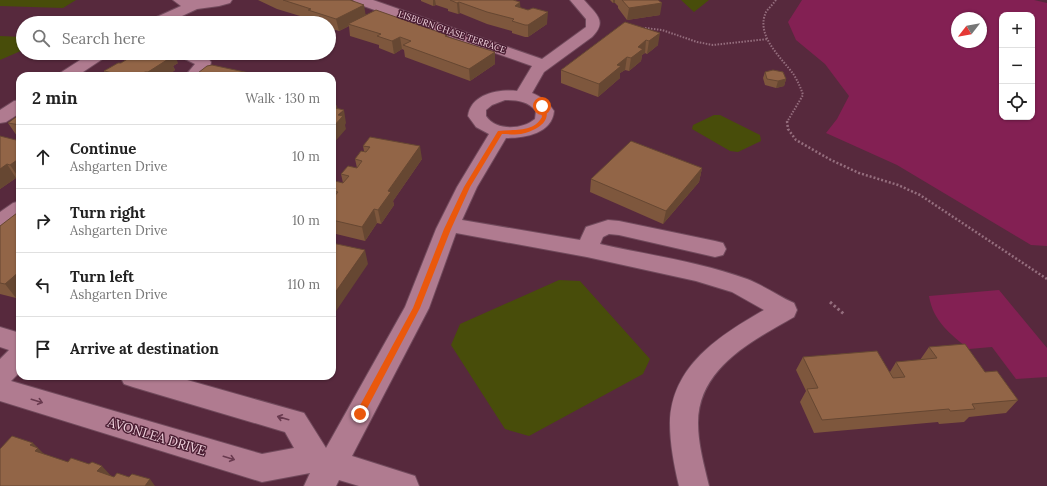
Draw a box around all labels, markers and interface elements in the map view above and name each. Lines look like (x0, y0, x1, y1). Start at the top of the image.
street label: LISBURN CHASE TERRACE (397, 8, 508, 55)
north arrow (951, 12, 987, 48)
map controls (999, 12, 1035, 120)
button: + (999, 12, 1035, 48)
search box (16, 16, 336, 60)
icon: search (30, 27, 52, 49)
text: Search here (62, 29, 145, 48)
button: − (999, 48, 1035, 84)
button: locate (999, 84, 1035, 120)
text: 2 min (32, 87, 78, 109)
text: Walk · 130 m (245, 90, 320, 107)
route start (533, 97, 551, 115)
text: Continue (70, 139, 136, 158)
icon: ahead (32, 146, 54, 168)
text: 10 m (292, 148, 320, 165)
text: Ashgarten Drive (70, 158, 167, 175)
text: Turn right (70, 203, 146, 222)
icon: right (32, 210, 54, 232)
text: 10 m (292, 212, 320, 229)
text: Ashgarten Drive (70, 222, 167, 239)
text: Turn left (70, 267, 134, 286)
icon: left (32, 274, 54, 296)
text: 110 m (287, 276, 320, 293)
text: Ashgarten Drive (70, 286, 167, 303)
icon: arrive (32, 338, 54, 360)
text: Arrive at destination (70, 339, 219, 358)
one-way arrow (31, 397, 43, 405)
route end (351, 405, 369, 423)
street label: AVONLEA DRIVE (105, 413, 208, 459)
one-way arrow (277, 414, 290, 422)
one-way arrow (222, 455, 235, 462)

